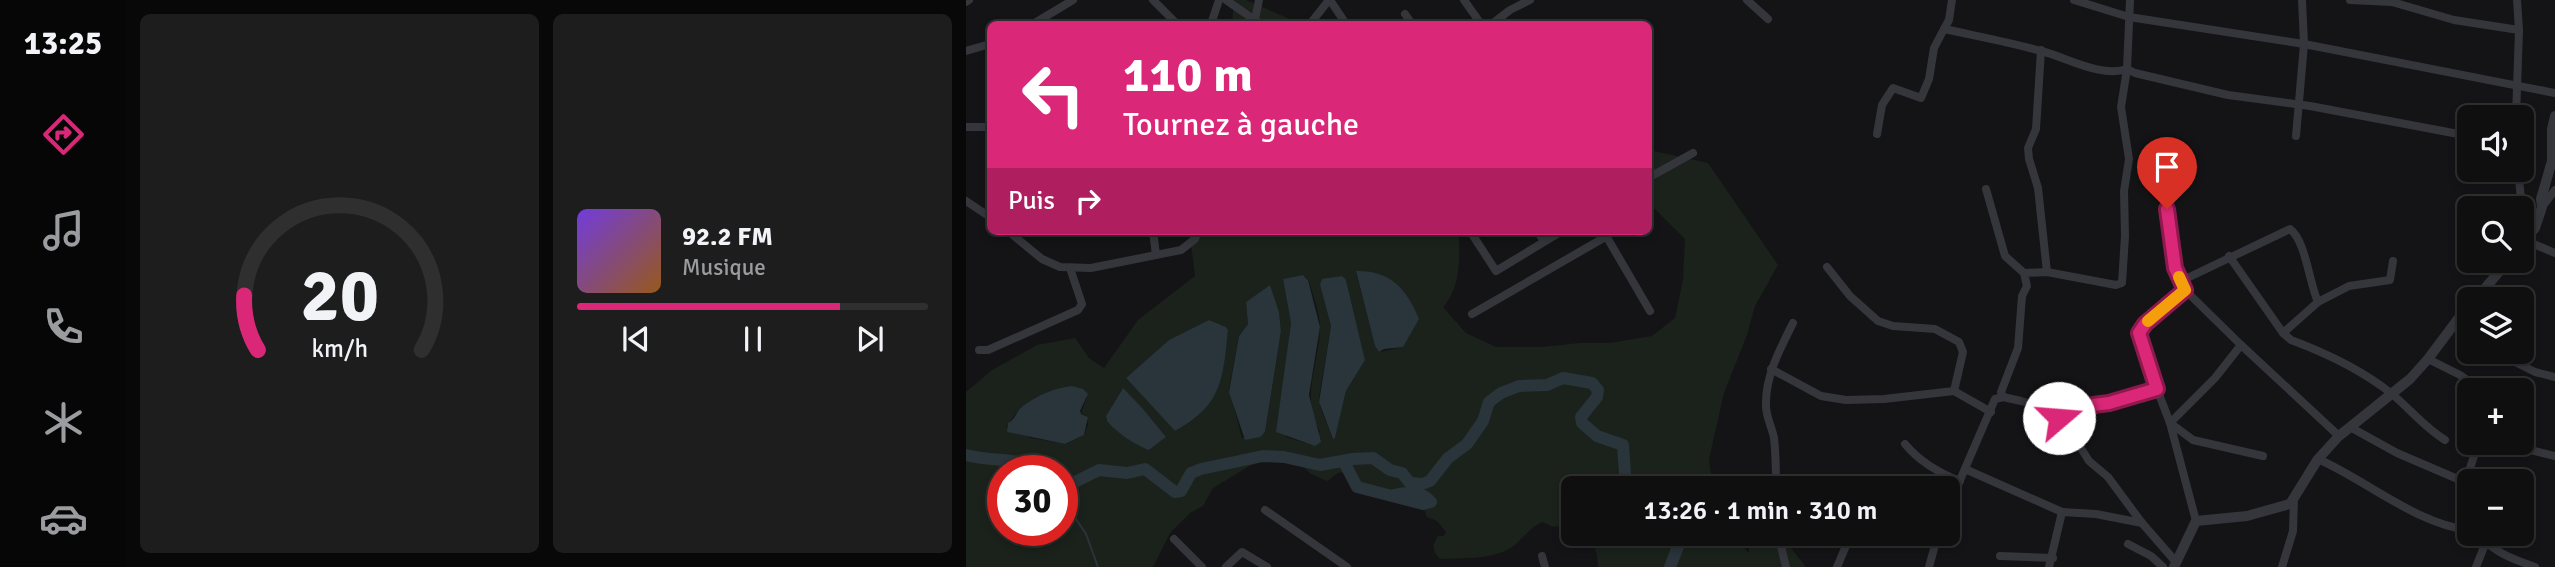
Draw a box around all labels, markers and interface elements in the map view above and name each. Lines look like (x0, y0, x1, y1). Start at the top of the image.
text: 13:25 (24, 24, 102, 63)
text: 110 m (1123, 45, 1253, 105)
icon: left (1008, 49, 1099, 140)
text: Tournez à gauche (1123, 105, 1359, 144)
map controls (2457, 105, 2534, 546)
button: sound (2457, 105, 2534, 182)
icon: directions (39, 110, 88, 159)
pin (2137, 137, 2197, 209)
icon: arrive (2148, 148, 2186, 186)
icon: right (1069, 182, 1107, 220)
text: Puis (1008, 185, 1055, 217)
button: search (2457, 196, 2534, 273)
icon: music (39, 206, 88, 255)
text: 92.2 FM (682, 221, 773, 253)
text: 20 (300, 252, 379, 341)
text: Musique (682, 253, 766, 282)
button: layers (2457, 287, 2534, 364)
icon: phone (39, 302, 88, 351)
icon: previous (617, 320, 655, 358)
icon: pause (734, 320, 772, 358)
icon: next (851, 320, 889, 358)
text: km/h (311, 332, 368, 363)
button: + (2457, 378, 2534, 455)
position arrow (2022, 381, 2096, 455)
icon: climate (39, 398, 88, 447)
speed limit sign: 30 (987, 455, 1078, 546)
button: − (2457, 469, 2534, 546)
icon: car (39, 494, 88, 543)
text: 13:26 · 1 min · 310 m (1644, 495, 1877, 527)

